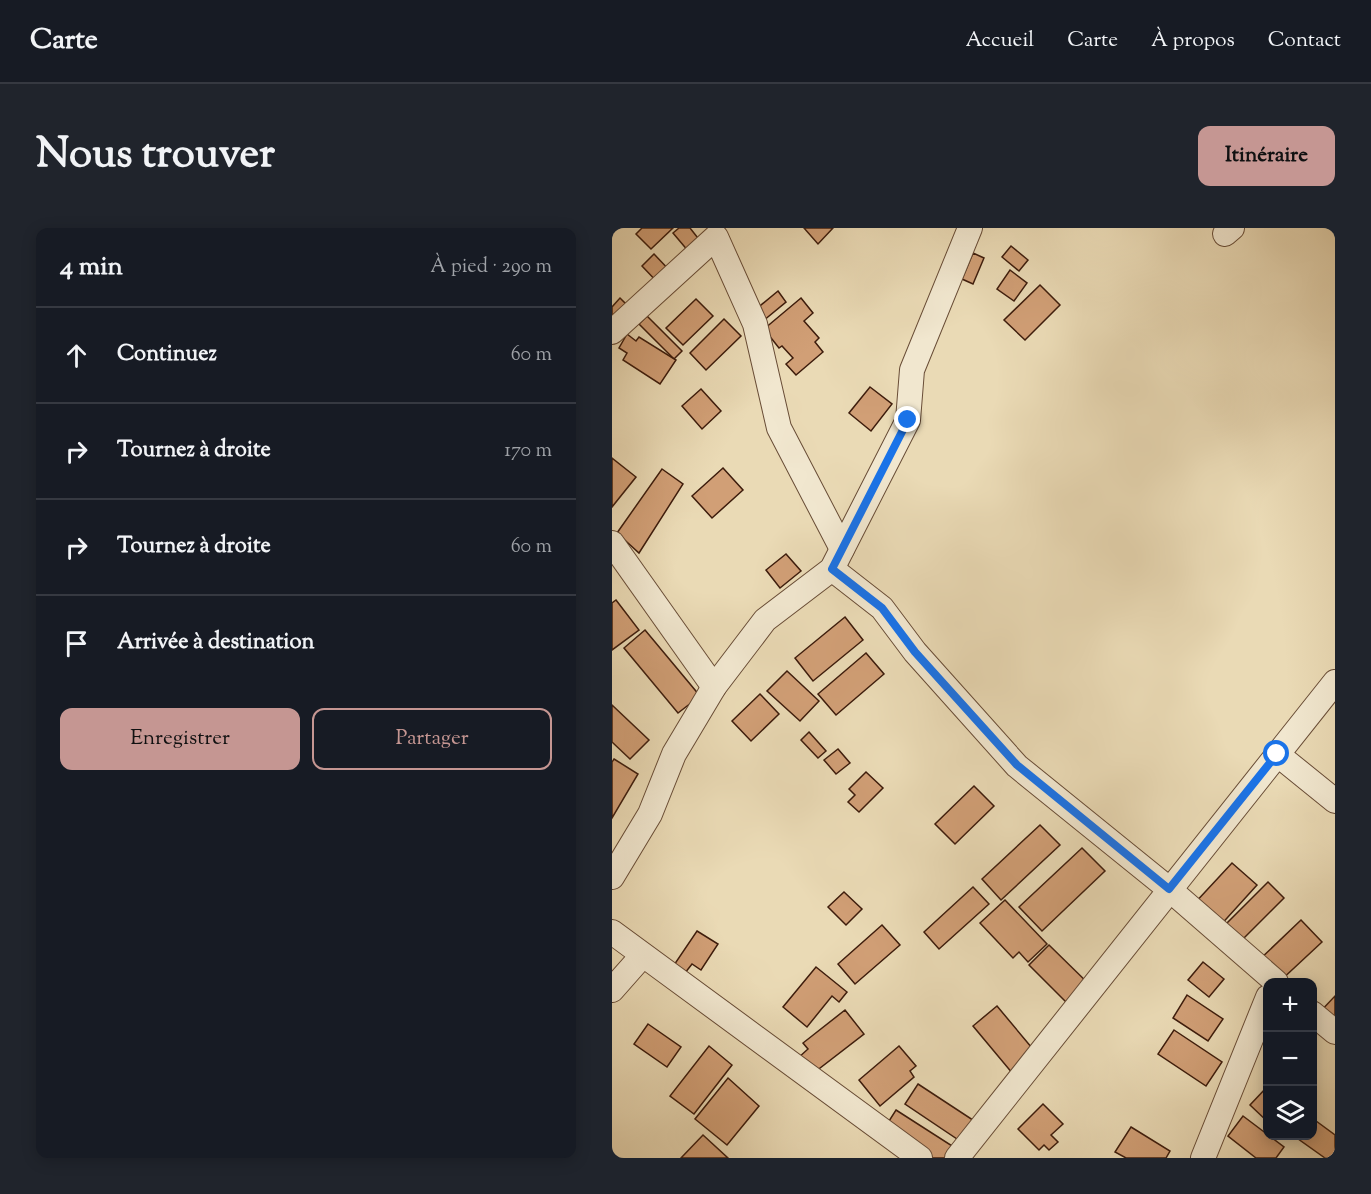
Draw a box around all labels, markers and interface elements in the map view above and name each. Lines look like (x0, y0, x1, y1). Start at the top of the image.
text: Carte (30, 21, 98, 61)
text: Accueil (966, 26, 1034, 56)
text: Carte (1067, 26, 1118, 56)
text: À propos (1151, 26, 1235, 56)
text: Contact (1268, 26, 1341, 56)
text: Nous trouver (36, 126, 275, 186)
button: Itinéraire (1198, 126, 1335, 186)
text: 4 min (60, 249, 123, 286)
text: À pied · 290 m (430, 253, 552, 282)
icon: ahead (60, 339, 93, 372)
text: Continuez (117, 339, 217, 371)
text: 60 m (511, 341, 552, 370)
route end (894, 406, 920, 432)
icon: right (60, 435, 93, 468)
text: Tournez à droite (117, 435, 271, 467)
text: 170 m (504, 437, 552, 466)
icon: right (60, 531, 93, 564)
text: Tournez à droite (117, 531, 271, 563)
text: 60 m (511, 533, 552, 562)
icon: arrive (60, 627, 93, 660)
text: Arrivée à destination (117, 627, 314, 659)
button: Enregistrer (60, 708, 300, 770)
button: Partager (312, 708, 552, 770)
route start (1263, 740, 1289, 766)
map controls (1263, 978, 1317, 1140)
button: + (1263, 978, 1317, 1032)
button: − (1263, 1032, 1317, 1086)
button: layers (1263, 1086, 1317, 1140)

